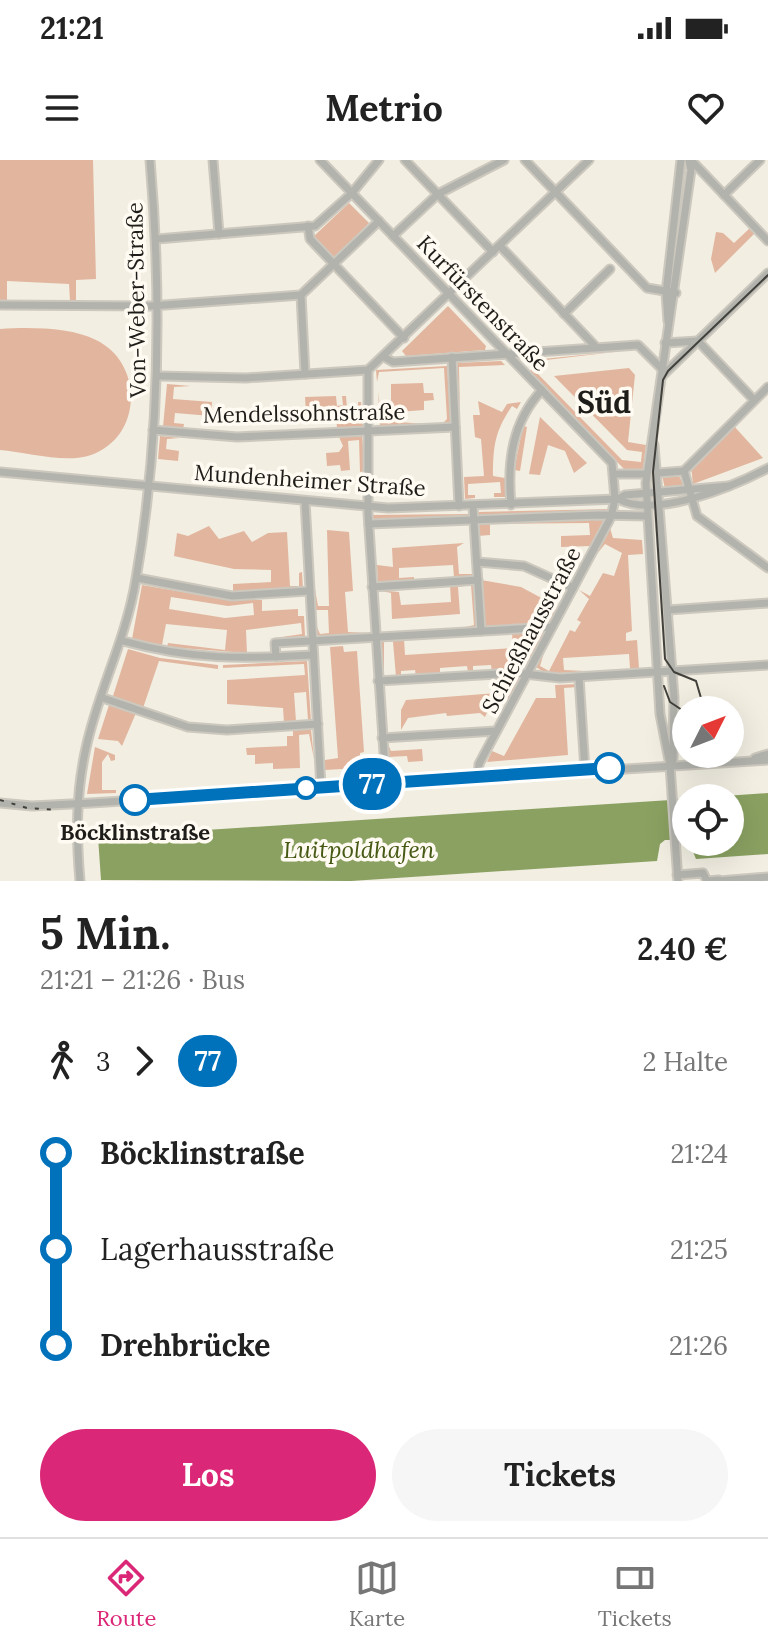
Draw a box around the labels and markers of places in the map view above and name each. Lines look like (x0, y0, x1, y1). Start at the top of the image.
unlabelled marker (594, 753, 624, 783)
unlabelled marker (295, 777, 317, 799)
marker: Böcklinstraße (120, 785, 150, 815)
place label: Böcklinstraße (60, 818, 210, 846)

